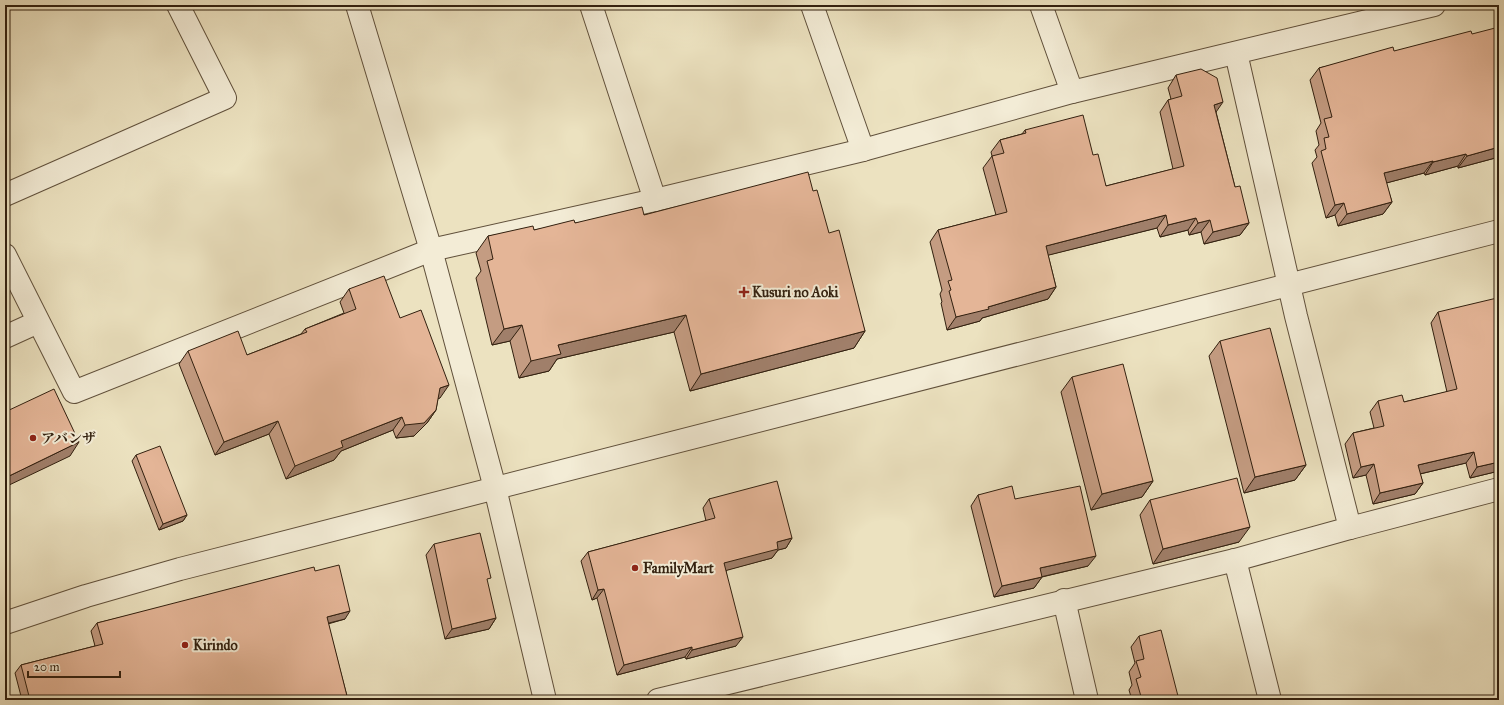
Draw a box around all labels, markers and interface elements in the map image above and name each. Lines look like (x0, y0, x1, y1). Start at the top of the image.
place label: Kusuri no Aoki (752, 284, 838, 301)
marker: Kusuri no Aoki (739, 287, 749, 297)
place label: アバンザ (41, 430, 96, 447)
marker: アバンザ (28, 433, 38, 443)
place label: FamilyMart (643, 560, 714, 578)
marker: FamilyMart (630, 563, 640, 573)
place label: Kirindo (193, 637, 238, 654)
marker: Kirindo (180, 640, 190, 650)
scale bar (28, 653, 120, 679)
text: 20 m (34, 660, 60, 674)

